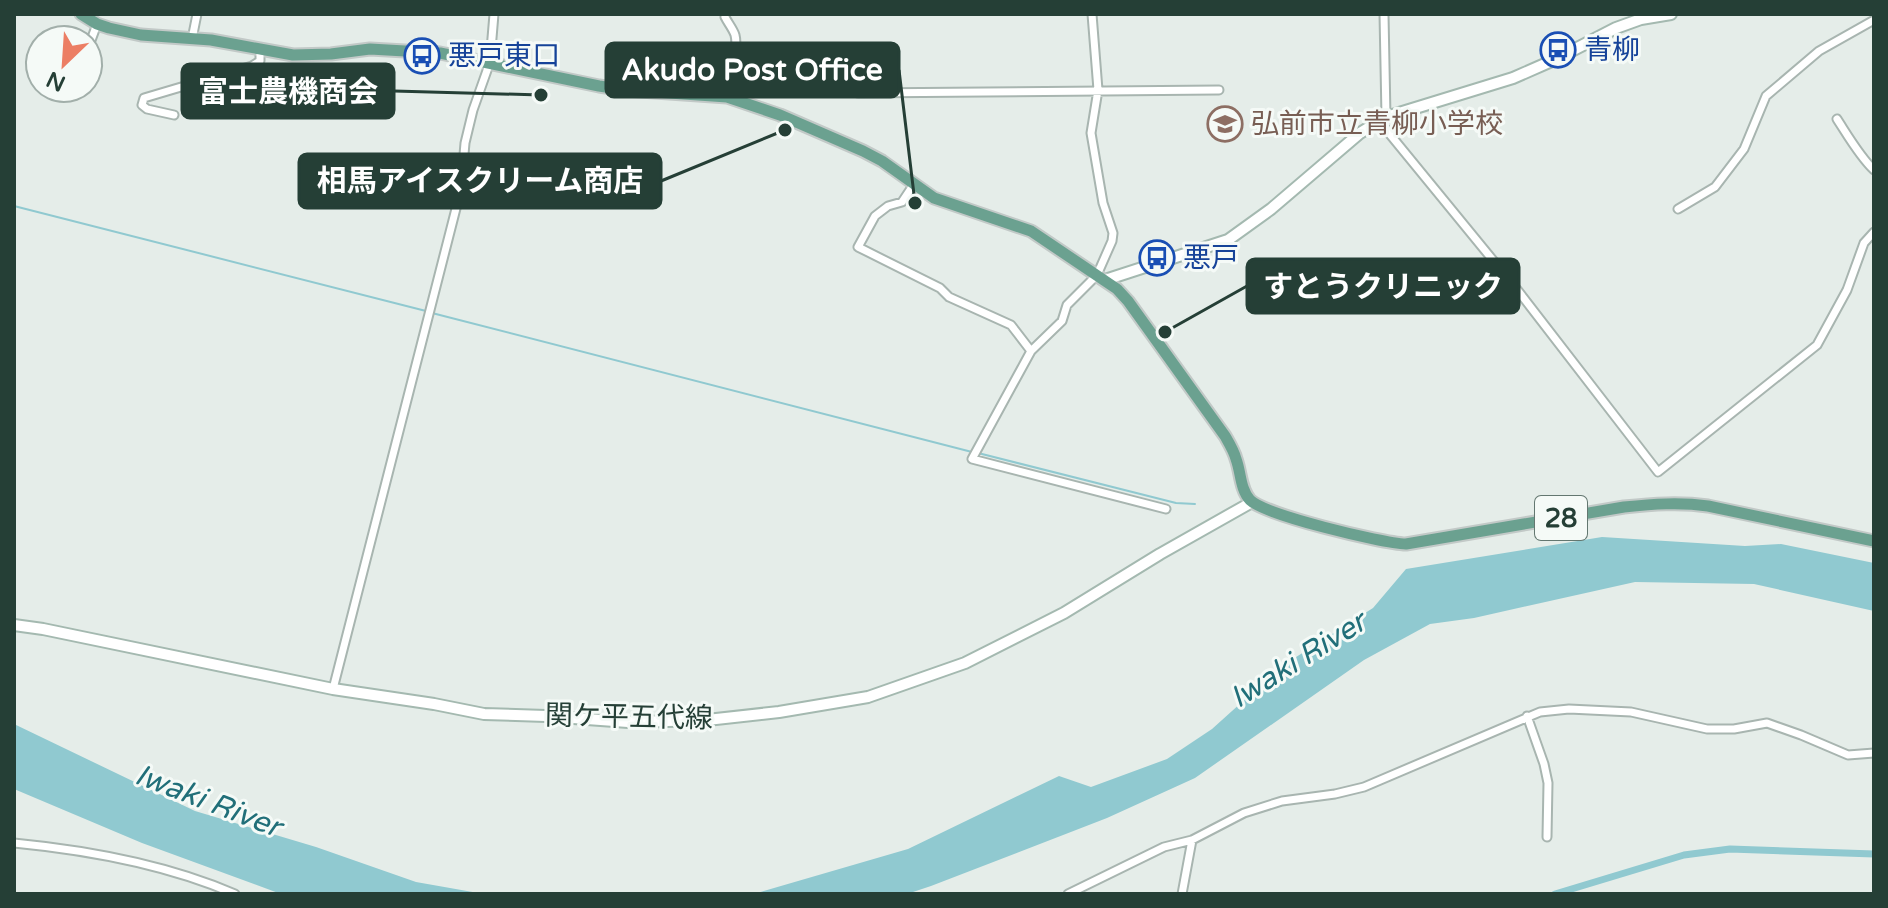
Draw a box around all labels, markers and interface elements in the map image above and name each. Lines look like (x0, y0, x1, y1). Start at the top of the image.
north arrow (24, 24, 104, 104)
bus stop icon: 青柳 (1539, 31, 1577, 69)
place label: 青柳 (1584, 33, 1640, 67)
bus stop icon: 悪戸東口 (403, 37, 441, 75)
place label: 悪戸東口 (448, 39, 560, 73)
callout: Akudo Post Office (606, 43, 899, 97)
text: Akudo Post Office (621, 52, 883, 89)
callout: 富士農機商会 (182, 64, 394, 118)
text: N (42, 66, 69, 97)
text: 富士農機商会 (198, 74, 378, 111)
school or university icon: 弘前市立青柳小学校 (1206, 105, 1244, 143)
place label: 弘前市立青柳小学校 (1251, 107, 1503, 141)
callout: 相馬アイスクリーム商店 (299, 154, 661, 208)
text: 相馬アイスクリーム商店 (317, 163, 643, 200)
bus stop icon: 悪戸 (1138, 239, 1176, 277)
place label: 悪戸 (1183, 241, 1239, 275)
callout: すとうクリニック (1247, 259, 1519, 313)
text: すとうクリニック (1263, 269, 1503, 306)
road number: 28 (1535, 496, 1587, 540)
water label: Iwaki River (1223, 602, 1376, 716)
street label: 関ケ平五代線 (545, 699, 713, 735)
water label: Iwaki River (130, 756, 289, 847)

